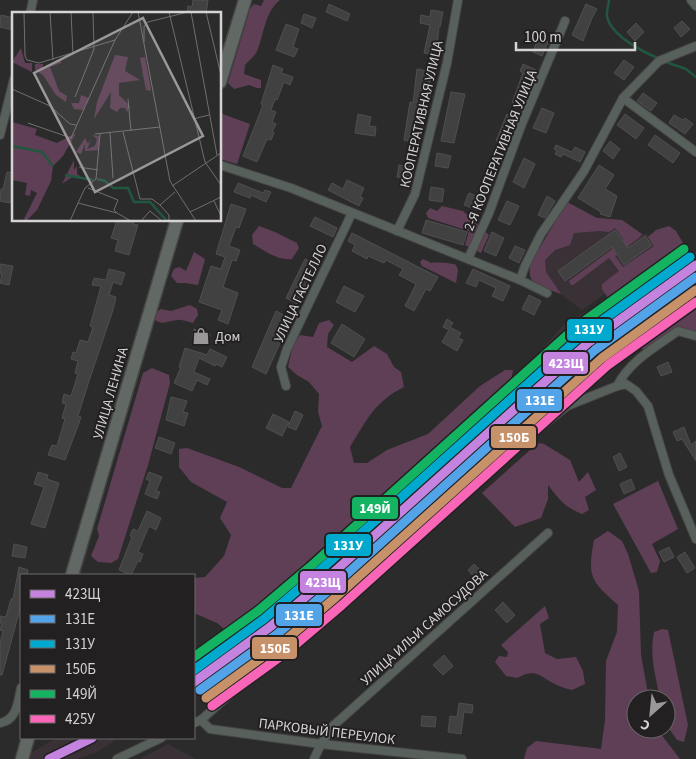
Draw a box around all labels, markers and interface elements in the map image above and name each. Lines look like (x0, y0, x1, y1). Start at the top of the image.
inset map (12, 12, 221, 221)
scale bar (516, 20, 635, 52)
text: 100 m (524, 27, 562, 48)
street label: КООПЕРАТИВНАЯ УЛИЦА (395, 38, 449, 190)
street label: 2-Я КООПЕРАТИВНАЯ УЛИЦА (459, 66, 543, 234)
street label: УЛИЦА ГАСТЕЛЛО (269, 241, 333, 346)
line badge: 131У (566, 318, 613, 342)
text: 131У (574, 320, 604, 340)
shop icon: Дом (191, 326, 211, 346)
place label: Дом (215, 327, 241, 347)
street label: УЛИЦА ЛЕНИНА (88, 344, 134, 442)
line badge: 423Щ (542, 351, 589, 375)
text: 423Щ (548, 354, 584, 374)
line badge: 131Е (516, 388, 563, 412)
text: 131Е (525, 391, 555, 411)
line badge: 150Б (490, 425, 537, 449)
text: 150Б (499, 428, 529, 448)
line badge: 149Й (351, 496, 399, 520)
text: 149Й (359, 499, 391, 519)
line badge: 131У (325, 533, 372, 557)
text: 131У (333, 536, 363, 556)
street label: УЛИЦА ИЛЬИ САМОСУДОВА (357, 565, 493, 690)
line badge: 423Щ (299, 570, 347, 594)
text: 423Щ (305, 573, 341, 593)
legend (20, 574, 195, 739)
text: 423Щ (65, 584, 101, 605)
line badge: 131Е (275, 603, 323, 627)
text: 131Е (284, 606, 314, 626)
text: 131Е (65, 609, 95, 630)
text: 131У (65, 634, 95, 655)
line badge: 150Б (251, 636, 298, 660)
text: 150Б (260, 639, 290, 659)
text: 150Б (65, 659, 96, 680)
text: 149Й (65, 684, 97, 705)
north arrow (626, 689, 676, 739)
text: 425У (65, 709, 95, 730)
street label: ПАРКОВЫЙ ПЕРЕУЛОК (257, 714, 397, 750)
text: С (637, 714, 654, 735)

